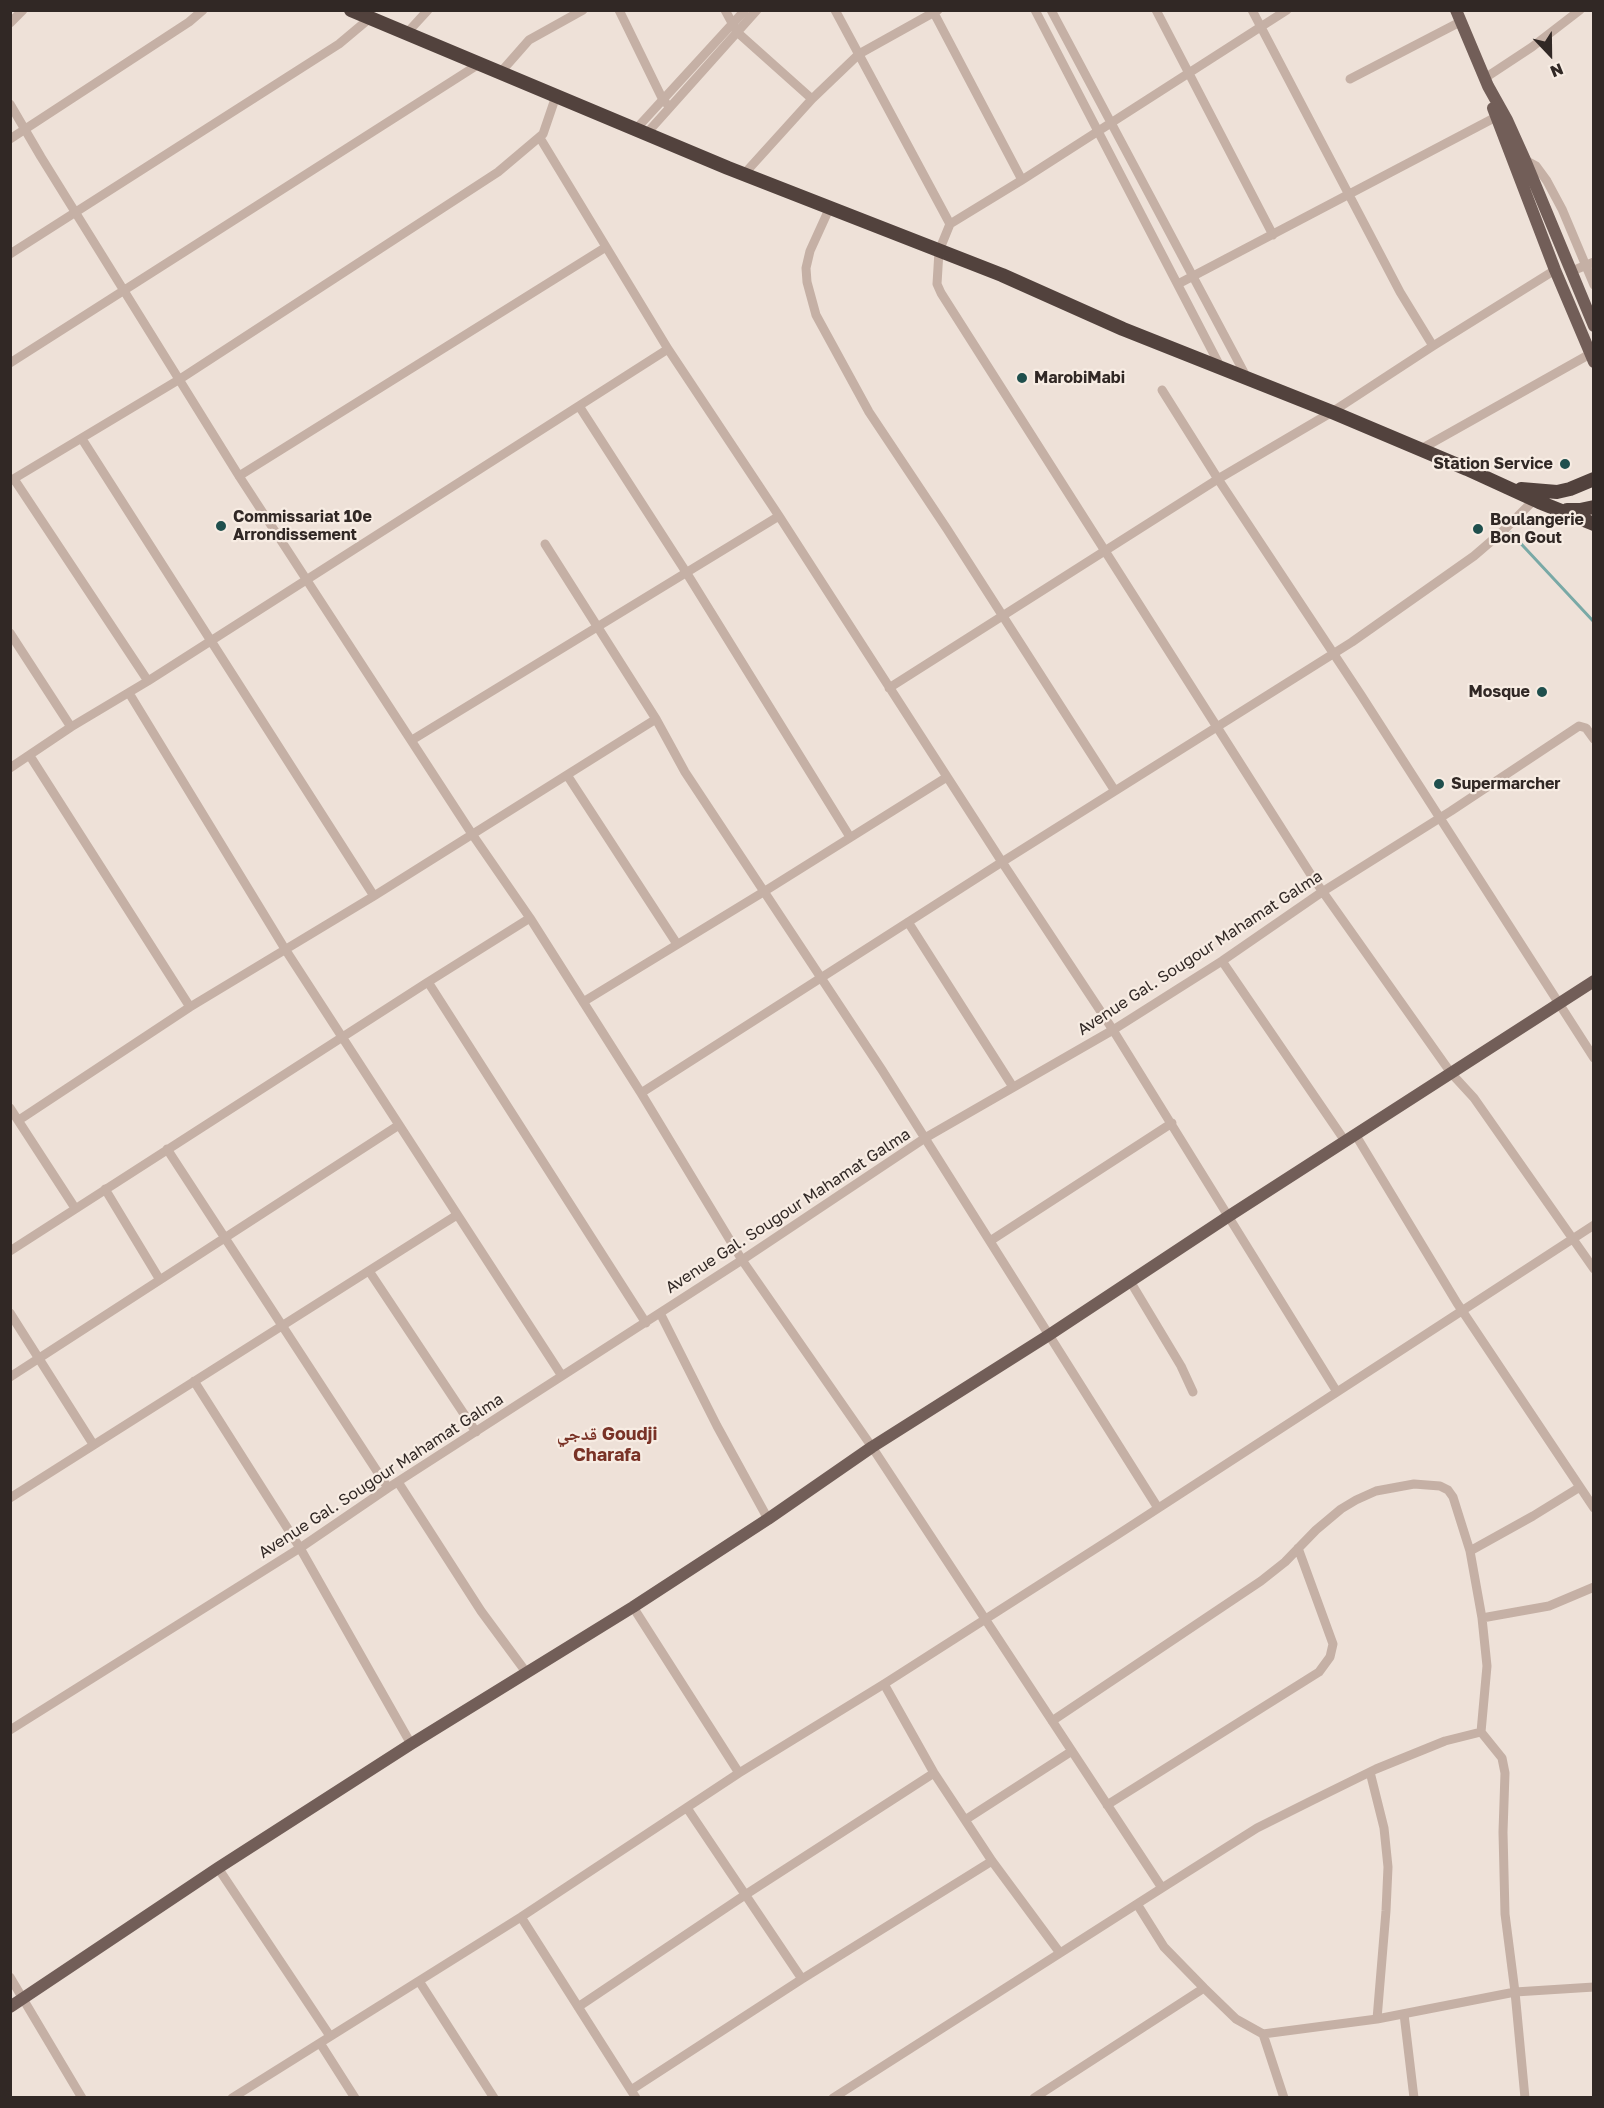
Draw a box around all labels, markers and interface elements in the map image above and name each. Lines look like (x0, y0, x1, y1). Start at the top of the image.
north arrow (1520, 24, 1580, 84)
text: N (1547, 59, 1566, 82)
place label: MarobiMabi (1034, 368, 1125, 388)
marker: MarobiMabi (1015, 371, 1029, 385)
place label: Station Service (1433, 454, 1553, 474)
marker: Station Service (1558, 457, 1572, 471)
place label: Commissariat 10e Arrondissement (233, 507, 372, 545)
place label: Boulangerie Bon Gout (1490, 510, 1584, 548)
marker: Commissariat 10e Arrondissement (214, 519, 228, 533)
marker: Boulangerie Bon Gout (1471, 522, 1485, 536)
place label: Mosque (1468, 682, 1530, 702)
marker: Mosque (1535, 685, 1549, 699)
place label: Supermarcher (1451, 774, 1561, 794)
marker: Supermarcher (1432, 777, 1446, 791)
street label: Avenue Gal. Sougour Mahamat Galma (1074, 866, 1326, 1040)
street label: Avenue Gal. Sougour Mahamat Galma (662, 1124, 914, 1298)
street label: Avenue Gal. Sougour Mahamat Galma (255, 1389, 507, 1563)
district label: قدجي Goudji Charafa (557, 1423, 657, 1466)

